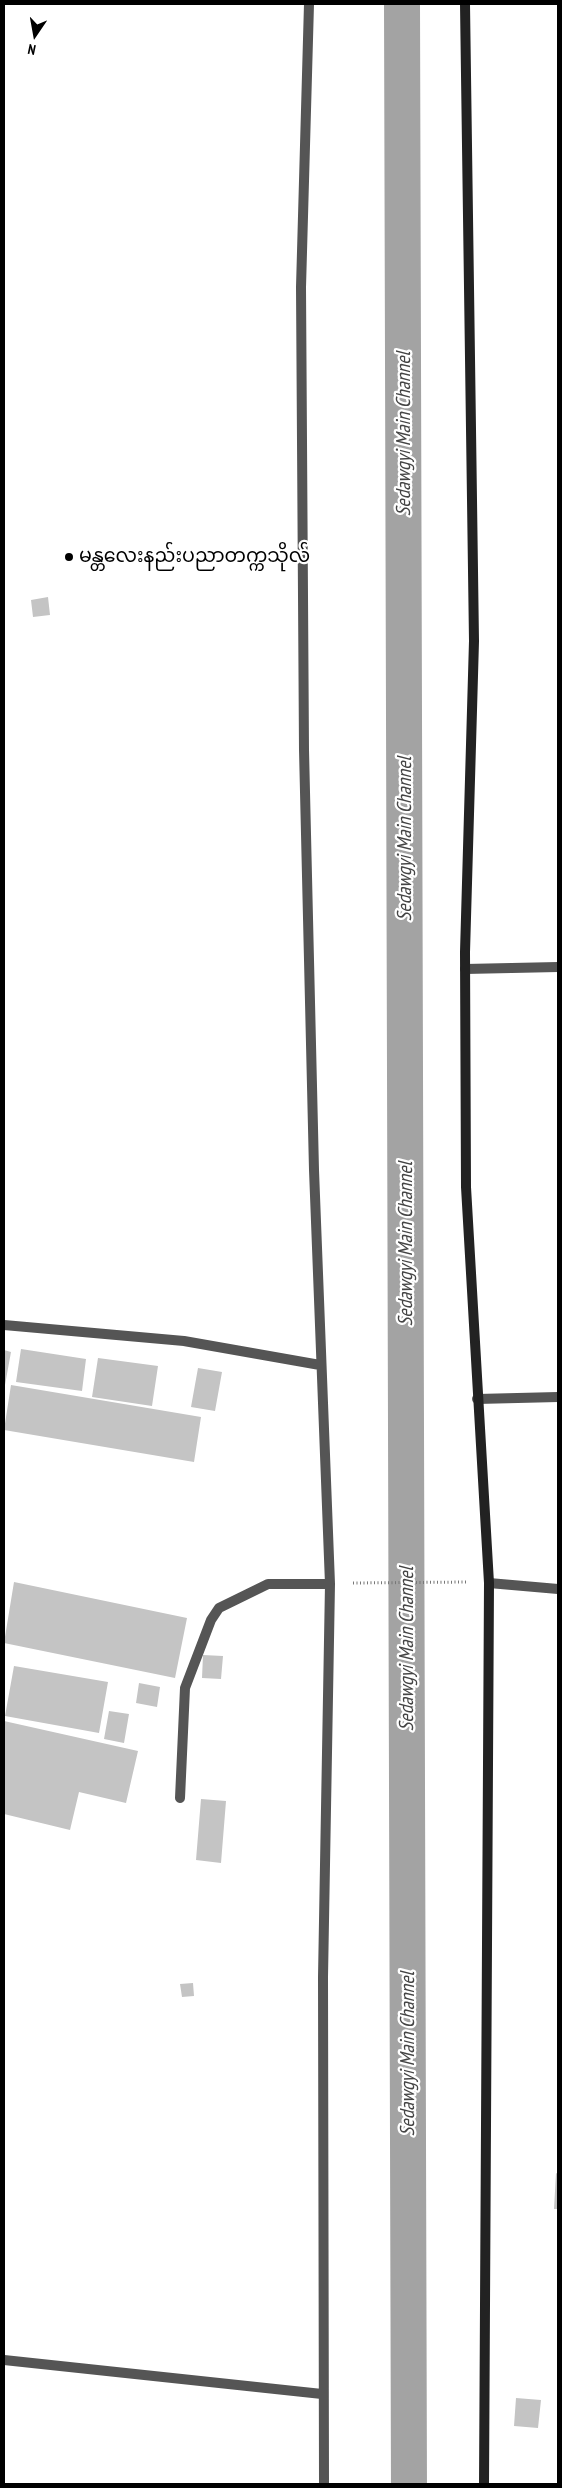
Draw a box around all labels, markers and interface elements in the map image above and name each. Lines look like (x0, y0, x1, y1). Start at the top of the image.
north arrow (10, 10, 60, 60)
text: N (26, 40, 37, 59)
water label: Sedawgyi Main Channel (392, 352, 416, 516)
place label: မန္တလေးနည်းပညာတက္ကသိုလ် (79, 546, 310, 568)
marker: မန္တလေးနည်းပညာတက္ကသိုလ် (63, 551, 75, 563)
water label: Sedawgyi Main Channel (393, 757, 417, 921)
water label: Sedawgyi Main Channel (394, 1162, 418, 1326)
water label: Sedawgyi Main Channel (395, 1567, 419, 1731)
water label: Sedawgyi Main Channel (396, 1972, 420, 2136)

